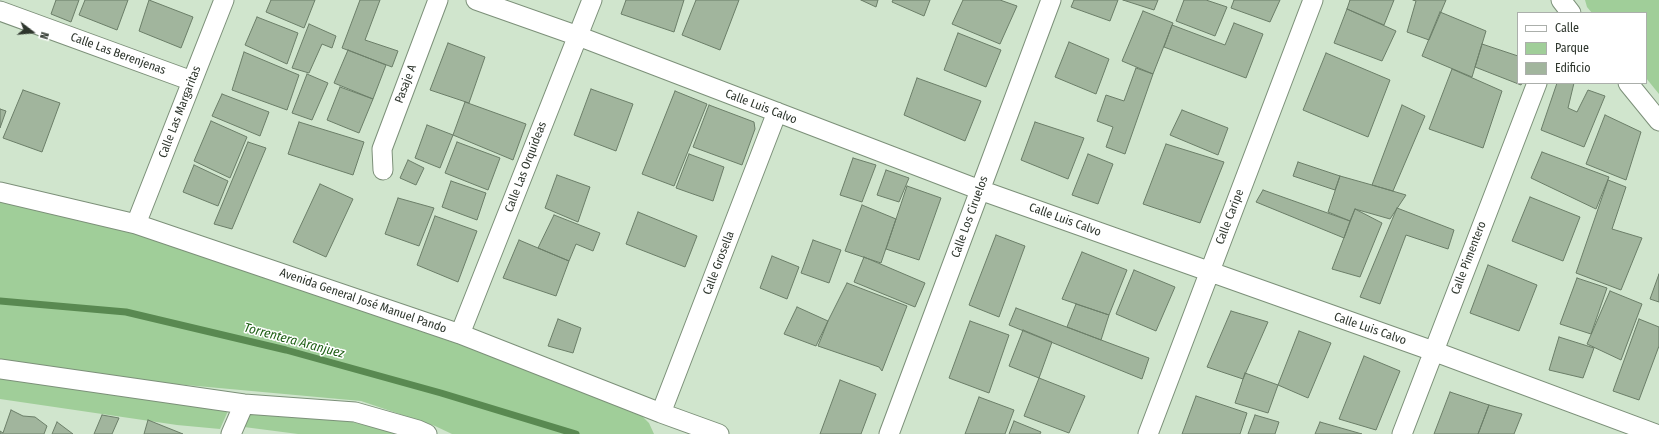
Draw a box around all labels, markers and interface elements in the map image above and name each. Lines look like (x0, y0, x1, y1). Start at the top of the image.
north arrow (12, 12, 52, 52)
legend (1517, 12, 1647, 84)
text: Calle (1555, 21, 1579, 35)
text: N (37, 30, 51, 40)
street label: Calle Las Berenjenas (68, 30, 168, 78)
text: Parque (1555, 41, 1589, 55)
text: Edificio (1555, 61, 1591, 75)
street label: Pasaje A (392, 63, 420, 105)
street label: Calle Las Margaritas (156, 64, 204, 160)
street label: Calle Luis Calvo (723, 87, 799, 127)
street label: Calle Las Orquídeas (502, 120, 550, 214)
street label: Calle Los Ciruelos (949, 174, 991, 260)
street label: Calle Caripe (1213, 187, 1247, 247)
street label: Calle Luis Calvo (1027, 200, 1103, 240)
street label: Calle Pimentero (1448, 219, 1490, 297)
street label: Calle Grosella (700, 229, 738, 297)
street label: Avenida General José Manuel Pando (278, 266, 448, 336)
street label: Calle Luis Calvo (1332, 310, 1408, 348)
water label: Torrentera Aranjuez (242, 320, 346, 362)

